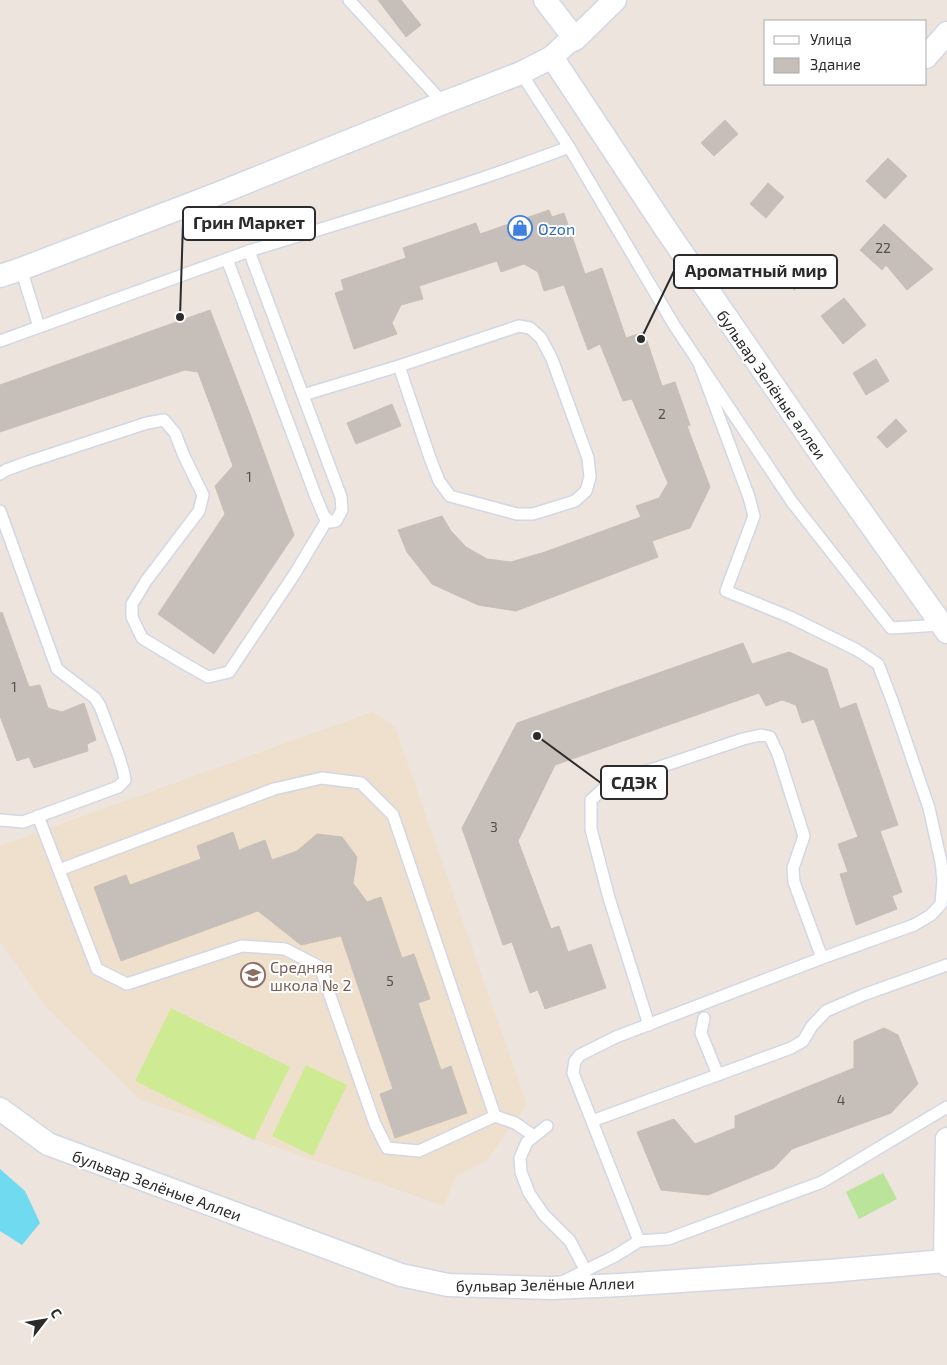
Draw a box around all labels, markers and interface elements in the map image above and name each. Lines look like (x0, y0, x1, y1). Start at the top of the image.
legend (764, 20, 927, 85)
text: Улица (810, 30, 852, 48)
text: Здание (810, 55, 861, 73)
callout: Грин Маркет (183, 207, 315, 240)
text: Грин Маркет (193, 211, 305, 233)
shop icon: Ozon (507, 215, 533, 241)
place label: Ozon (538, 219, 575, 238)
house number: 22 (875, 239, 891, 256)
callout: Ароматный мир (674, 255, 837, 288)
text: Ароматный мир (685, 259, 828, 281)
street label: бульвар Зелёные аллеи (712, 306, 831, 463)
house number: 2 (658, 405, 666, 422)
house number: 1 (246, 468, 252, 485)
house number: 1 (11, 678, 17, 695)
callout: СДЭК (601, 766, 667, 799)
text: СДЭК (611, 771, 657, 793)
house number: 3 (490, 818, 498, 835)
place label: Средняя школа № 2 (270, 957, 351, 994)
school or university icon: Средняя школа № 2 (240, 962, 266, 988)
house number: 5 (386, 972, 394, 989)
house number: 4 (837, 1091, 845, 1108)
street label: бульвар Зелёные Аллеи (69, 1145, 244, 1225)
street label: бульвар Зелёные Аллеи (455, 1273, 635, 1296)
north arrow (20, 1295, 70, 1345)
text: С (47, 1305, 66, 1321)

